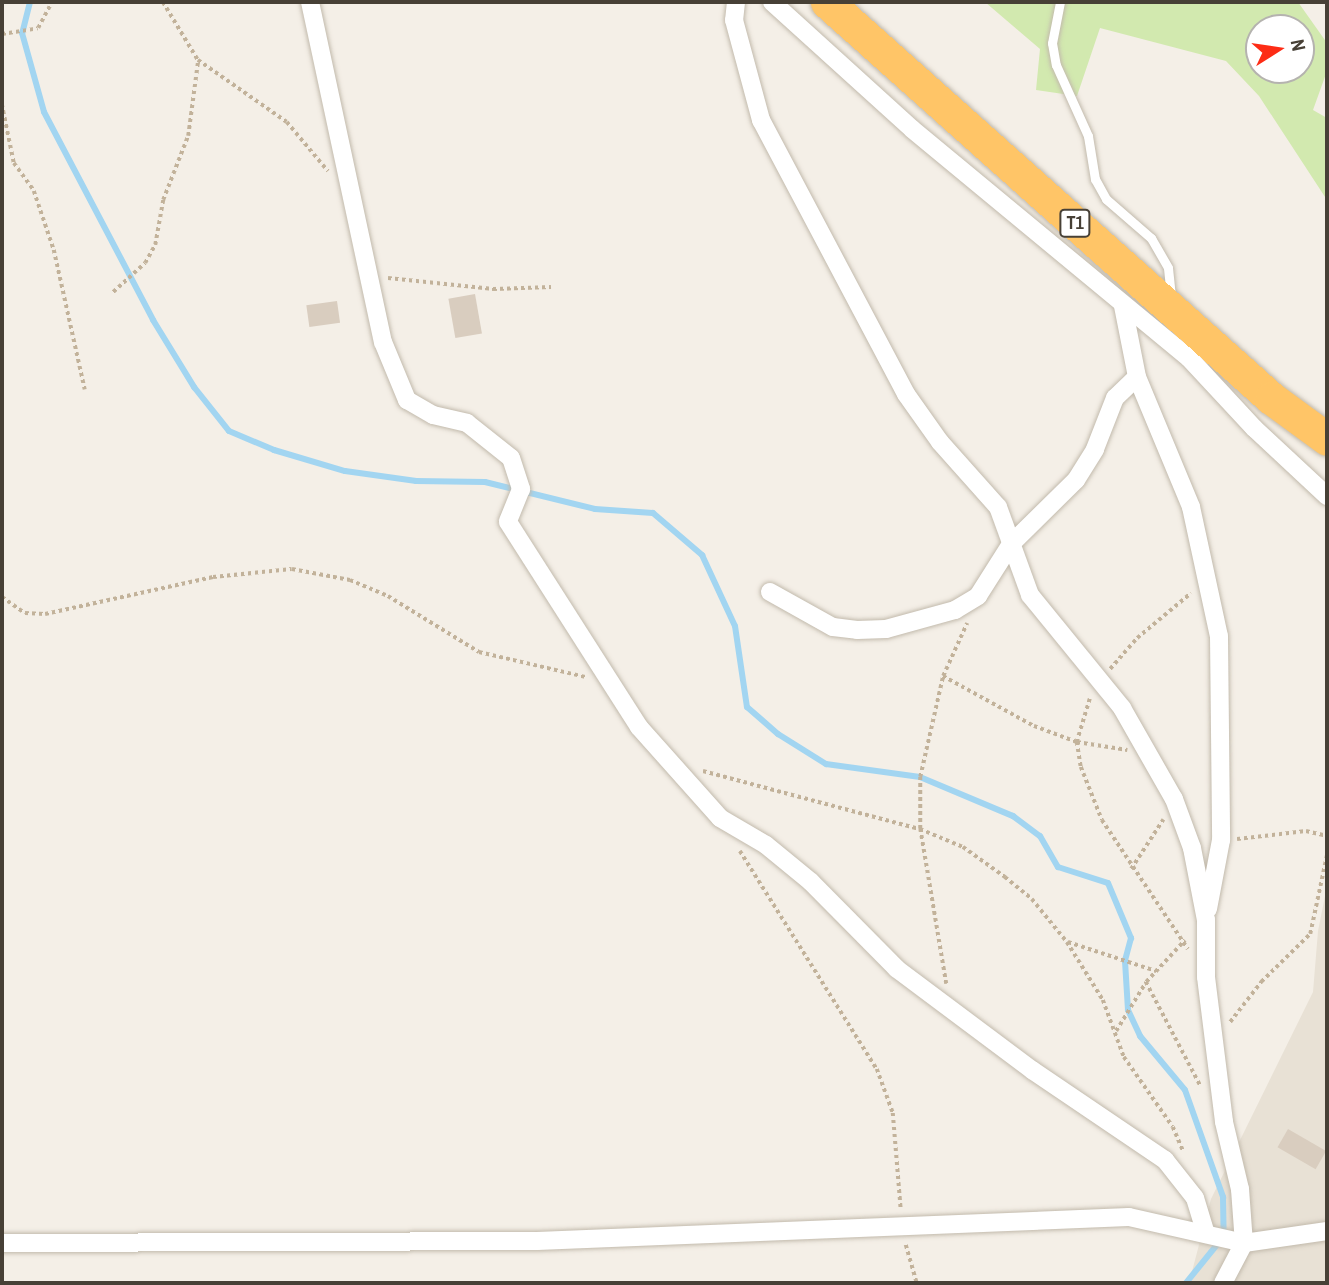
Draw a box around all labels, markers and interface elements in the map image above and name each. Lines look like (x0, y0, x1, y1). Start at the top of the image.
north arrow (1245, 14, 1315, 84)
text: N (1285, 37, 1312, 53)
road number: T1 (1059, 208, 1091, 238)

